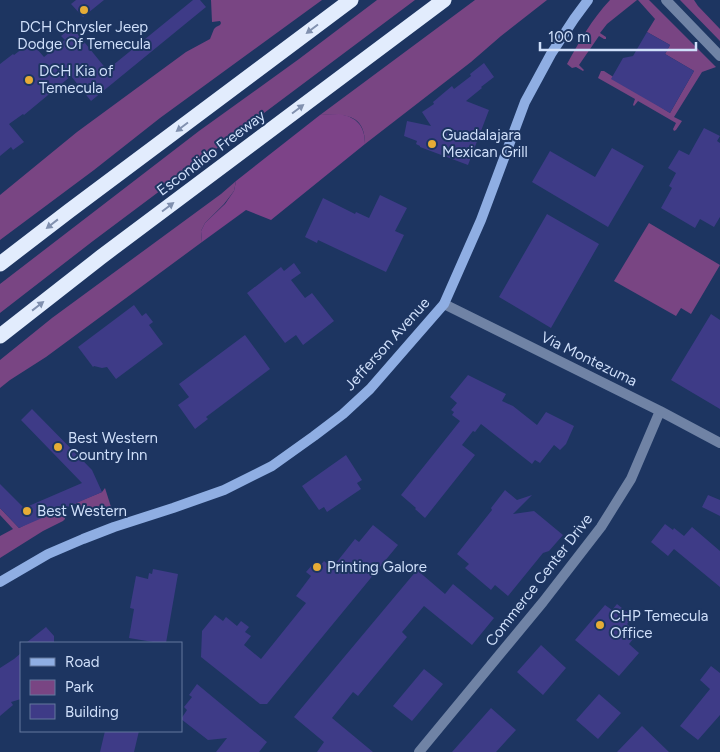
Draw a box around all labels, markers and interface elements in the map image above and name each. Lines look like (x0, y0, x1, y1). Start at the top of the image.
marker: DCH Chrysler Jeep Dodge Of Temecula (78, 4, 90, 16)
place label: DCH Chrysler Jeep Dodge Of Temecula (17, 18, 151, 53)
scale bar (540, 20, 696, 52)
one-way arrow (305, 24, 319, 34)
text: 100 m (548, 28, 590, 46)
place label: DCH Kia of Temecula (39, 62, 114, 97)
marker: DCH Kia of Temecula (23, 74, 35, 86)
one-way arrow (291, 104, 304, 115)
street label: Escondido Freeway (153, 106, 269, 200)
one-way arrow (176, 121, 189, 132)
place label: Guadalajara Mexican Grill (442, 126, 528, 161)
marker: Guadalajara Mexican Grill (426, 138, 438, 150)
one-way arrow (161, 202, 175, 212)
one-way arrow (46, 219, 59, 230)
street label: Jefferson Avenue (341, 294, 433, 394)
one-way arrow (32, 300, 45, 311)
street label: Via Montezuma (538, 328, 640, 390)
place label: Best Western Country Inn (68, 429, 158, 464)
marker: Best Western Country Inn (52, 441, 64, 453)
place label: Best Western (37, 502, 127, 520)
marker: Best Western (21, 505, 33, 517)
street label: Commerce Center Drive (482, 510, 596, 650)
place label: Printing Galore (327, 558, 427, 576)
marker: Printing Galore (311, 561, 323, 573)
place label: CHP Temecula Office (610, 607, 708, 642)
marker: CHP Temecula Office (594, 619, 606, 631)
legend (20, 642, 182, 732)
text: Road (65, 653, 100, 671)
text: Park (65, 678, 94, 696)
text: Building (65, 703, 119, 721)

